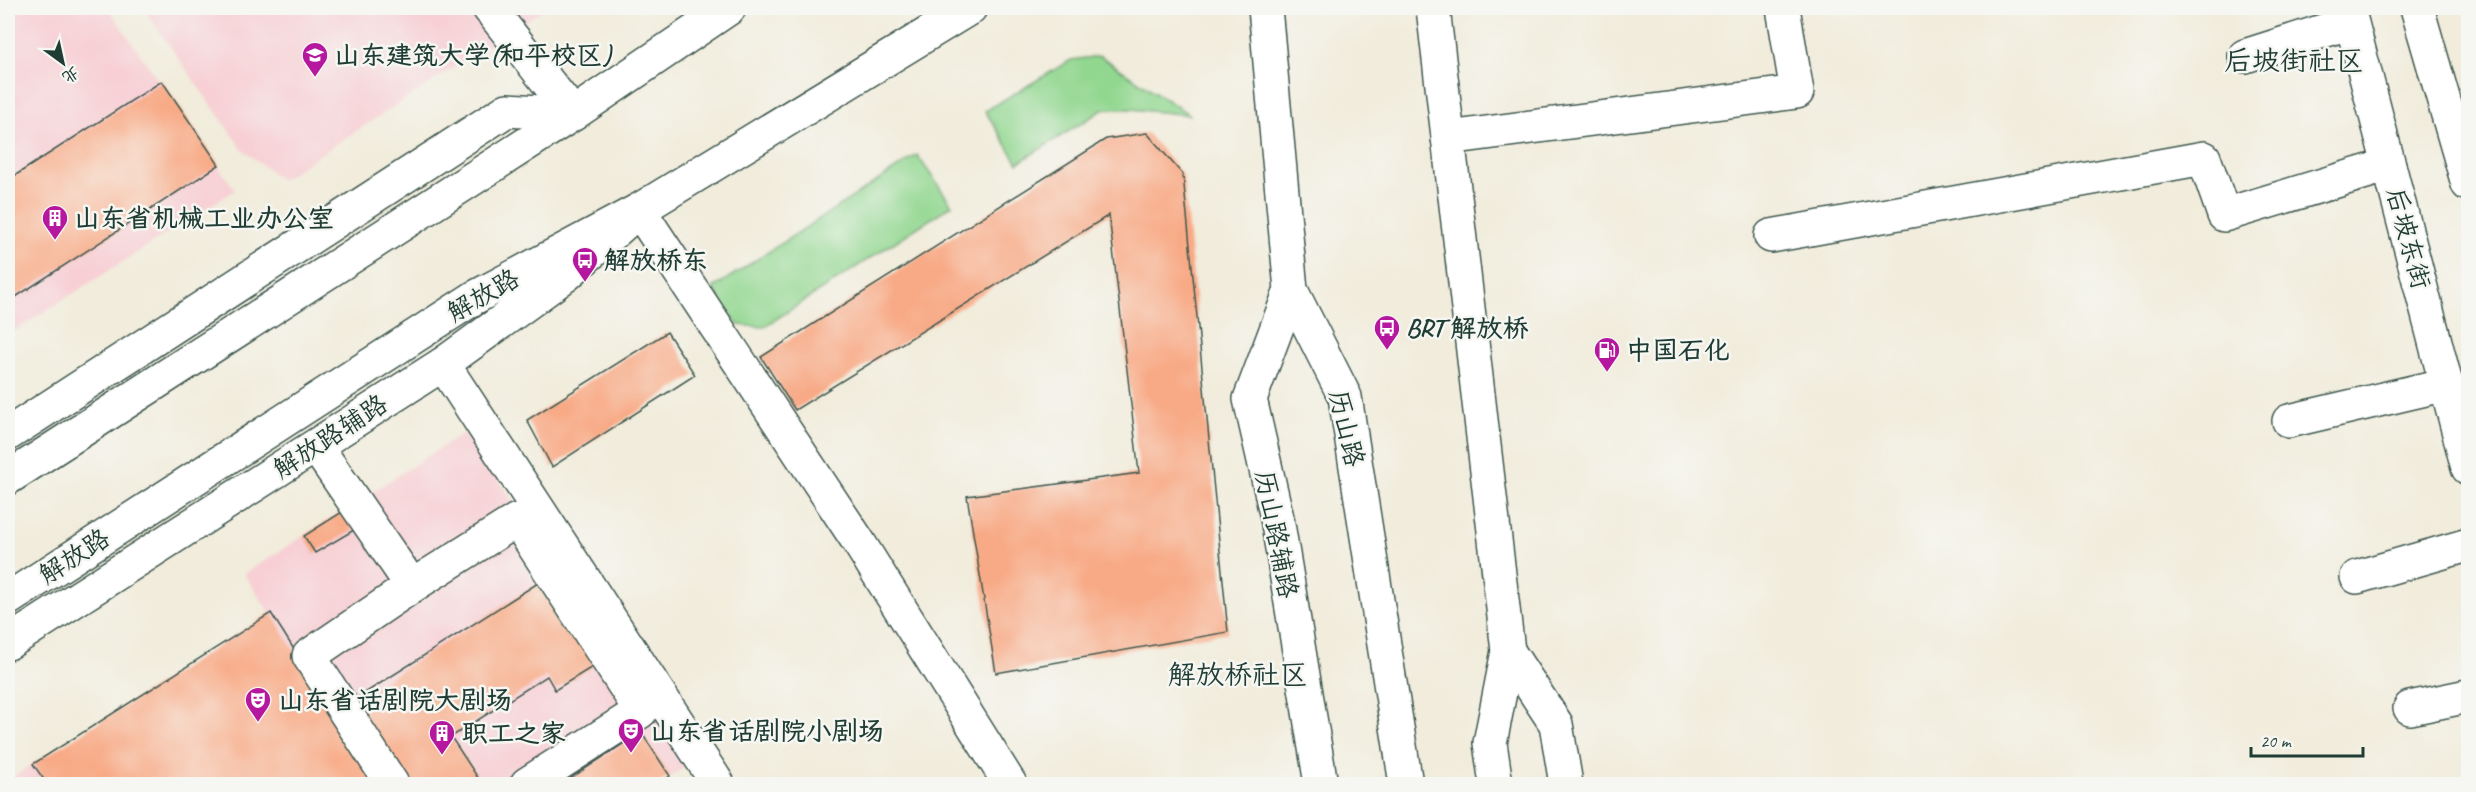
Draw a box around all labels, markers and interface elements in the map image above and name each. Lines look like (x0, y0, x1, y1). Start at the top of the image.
north arrow (33, 33, 93, 93)
place label: 山东建筑大学(和平校区) (334, 39, 614, 72)
school or university icon: 山东建筑大学(和平校区) (300, 40, 330, 78)
district label: 后坡街社区 (2224, 43, 2364, 78)
text: 北 (58, 62, 83, 87)
street label: 后坡东街 (2379, 184, 2438, 293)
place label: 山东省机械工业办公室 (74, 202, 334, 235)
building icon: 山东省机械工业办公室 (40, 203, 70, 241)
place label: 解放桥东 (604, 244, 708, 277)
bus stop icon: 解放桥东 (570, 245, 600, 283)
street label: 解放路 (441, 262, 525, 329)
place label: BRT 解放桥 (1406, 312, 1529, 345)
bus stop icon: BRT 解放桥 (1372, 313, 1402, 351)
place label: 中国石化 (1626, 334, 1730, 367)
fuel station icon: 中国石化 (1592, 335, 1622, 373)
street label: 历山路 (1322, 386, 1371, 470)
street label: 解放路辅路 (267, 387, 394, 486)
street label: 历山路辅路 (1248, 467, 1305, 601)
street label: 解放路 (33, 521, 116, 592)
district label: 解放桥社区 (1168, 657, 1308, 692)
place label: 山东省话剧院大剧场 (278, 684, 512, 717)
theatre icon: 山东省话剧院大剧场 (243, 685, 273, 723)
place label: 山东省话剧院小剧场 (650, 715, 884, 748)
theatre icon: 山东省话剧院小剧场 (616, 716, 646, 754)
place label: 职工之家 (462, 717, 566, 750)
building icon: 职工之家 (427, 718, 457, 756)
scale bar (2251, 720, 2364, 758)
text: 20 m (2260, 730, 2293, 752)

